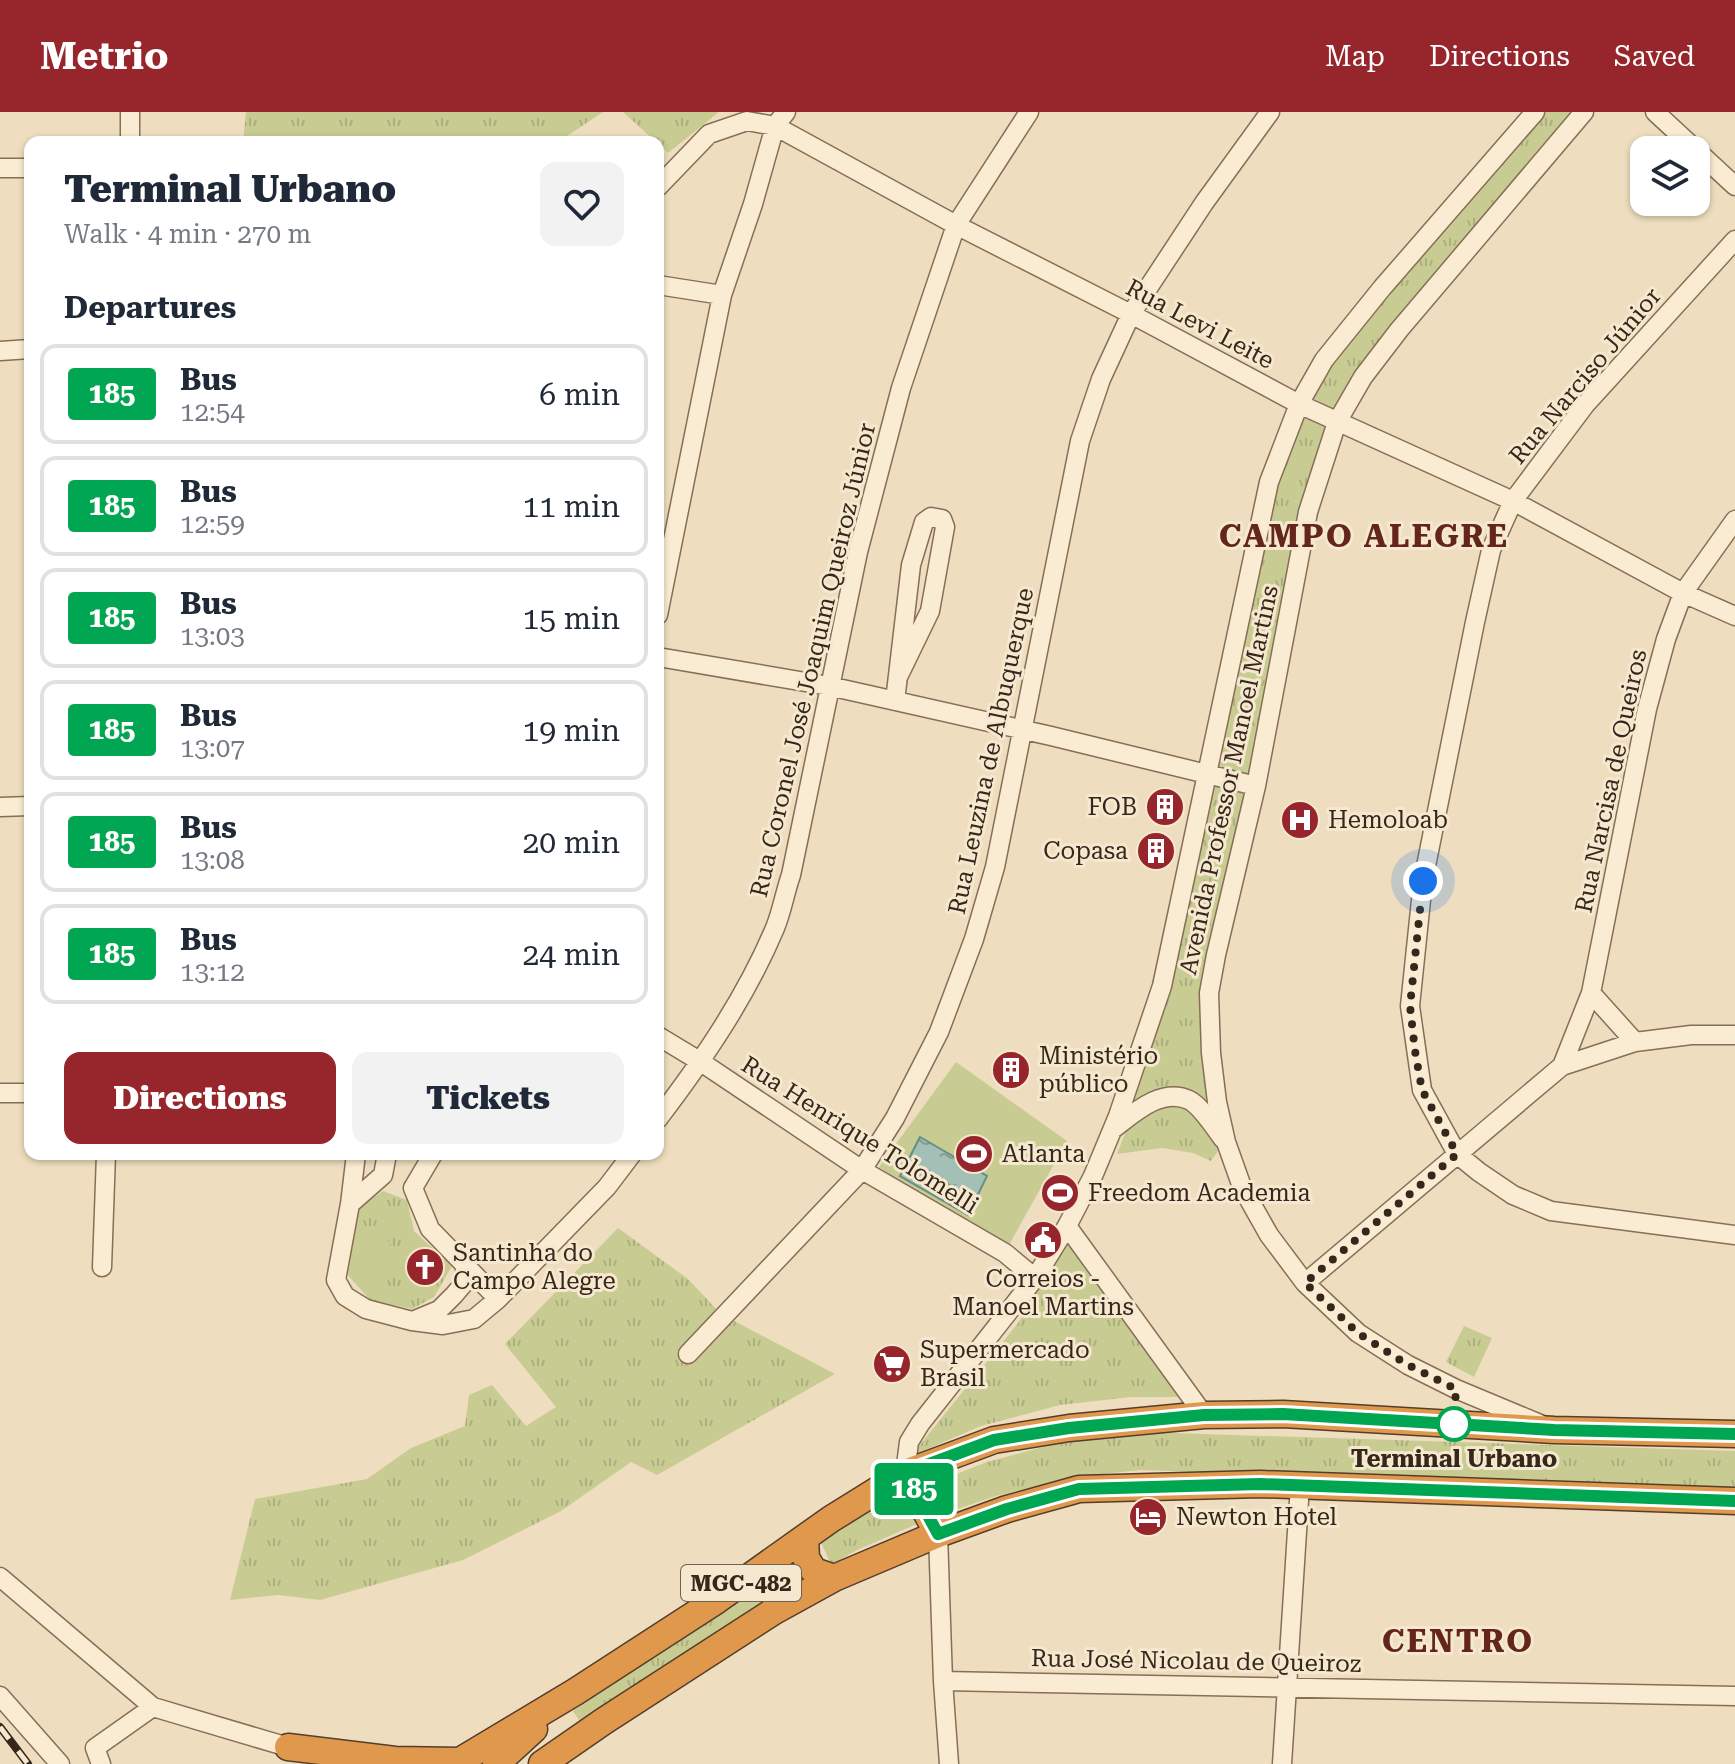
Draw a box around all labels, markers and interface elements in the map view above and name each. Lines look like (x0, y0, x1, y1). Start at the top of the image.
text: Metrio (40, 34, 169, 78)
text: Map (1325, 40, 1385, 73)
text: Directions (1429, 40, 1570, 73)
text: Saved (1614, 40, 1695, 73)
map controls (1630, 136, 1710, 216)
button: layers (1630, 136, 1710, 216)
button: heart (540, 162, 624, 246)
text: Terminal Urbano (64, 167, 396, 211)
text: Walk · 4 min · 270 m (64, 219, 311, 249)
street label: Rua Levi Leite (1121, 273, 1279, 375)
street label: Rua Narciso Júnior (1503, 282, 1667, 470)
text: Departures (64, 290, 236, 325)
text: Bus (180, 362, 237, 397)
text: 185 (88, 377, 136, 410)
text: 6 min (539, 377, 620, 412)
text: 12:54 (180, 397, 245, 427)
street label: Rua Coronel José Joaquim Queiroz Júnior (745, 420, 881, 900)
text: Bus (180, 474, 237, 509)
text: 185 (88, 489, 136, 522)
text: 11 min (523, 489, 620, 524)
text: 12:59 (180, 509, 245, 539)
district label: CAMPO ALEGRE (1219, 517, 1509, 555)
street label: Avenida Professor Manoel Martins (1174, 583, 1284, 977)
street label: Rua Leuzina de Albuquerque (943, 585, 1039, 917)
text: Bus (180, 586, 237, 621)
text: 185 (88, 601, 136, 634)
text: 15 min (523, 601, 620, 636)
text: 13:03 (180, 621, 245, 651)
street label: Rua Narcisa de Queiros (1569, 647, 1653, 915)
text: Bus (180, 698, 237, 733)
text: 185 (88, 713, 136, 746)
text: 19 min (523, 713, 620, 748)
text: 13:07 (180, 733, 245, 763)
building icon: FOB (1144, 786, 1186, 828)
place label: FOB (1088, 793, 1137, 821)
hospital icon: Hemoloab (1279, 799, 1321, 841)
place label: Hemoloab (1328, 806, 1448, 834)
text: Bus (180, 810, 237, 845)
text: 185 (88, 825, 136, 858)
text: 20 min (523, 825, 620, 860)
building icon: Copasa (1135, 830, 1177, 872)
place label: Copasa (1043, 837, 1128, 865)
text: 13:08 (180, 845, 245, 875)
your location (1403, 861, 1443, 901)
text: Bus (180, 922, 237, 957)
text: 185 (88, 937, 136, 970)
text: 24 min (523, 937, 620, 972)
text: 13:12 (180, 957, 245, 987)
place label: Ministério público (1039, 1042, 1158, 1098)
building icon: Ministério público (990, 1049, 1032, 1091)
street label: Rua Henrique Tolomelli (736, 1050, 984, 1220)
button: Directions (64, 1052, 336, 1144)
button: Tickets (352, 1052, 624, 1144)
sports icon: Atlanta (953, 1133, 995, 1175)
place label: Atlanta (1002, 1140, 1085, 1168)
sports icon: Freedom Academia (1039, 1172, 1081, 1214)
place label: Freedom Academia (1088, 1179, 1311, 1207)
public building icon: Correios - Manoel Martins (1022, 1219, 1064, 1261)
place label: Santinha do Campo Alegre (453, 1239, 616, 1295)
church icon: Santinha do Campo Alegre (404, 1246, 446, 1288)
place label: Correios - Manoel Martins (952, 1265, 1134, 1321)
place label: Supermercado Brasil (920, 1336, 1090, 1392)
supermarket icon: Supermercado Brasil (871, 1343, 913, 1385)
marker: Terminal Urbano (1437, 1407, 1471, 1441)
place label: Terminal Urbano (1351, 1445, 1557, 1473)
line badge: 185 (868, 1463, 960, 1515)
text: 185 (890, 1472, 938, 1505)
hotel icon: Newton Hotel (1127, 1496, 1169, 1538)
place label: Newton Hotel (1176, 1503, 1337, 1531)
road number: MGC-482 (681, 1565, 801, 1601)
district label: CENTRO (1382, 1622, 1534, 1660)
street label: Rua José Nicolau de Queiroz (1031, 1644, 1361, 1678)

